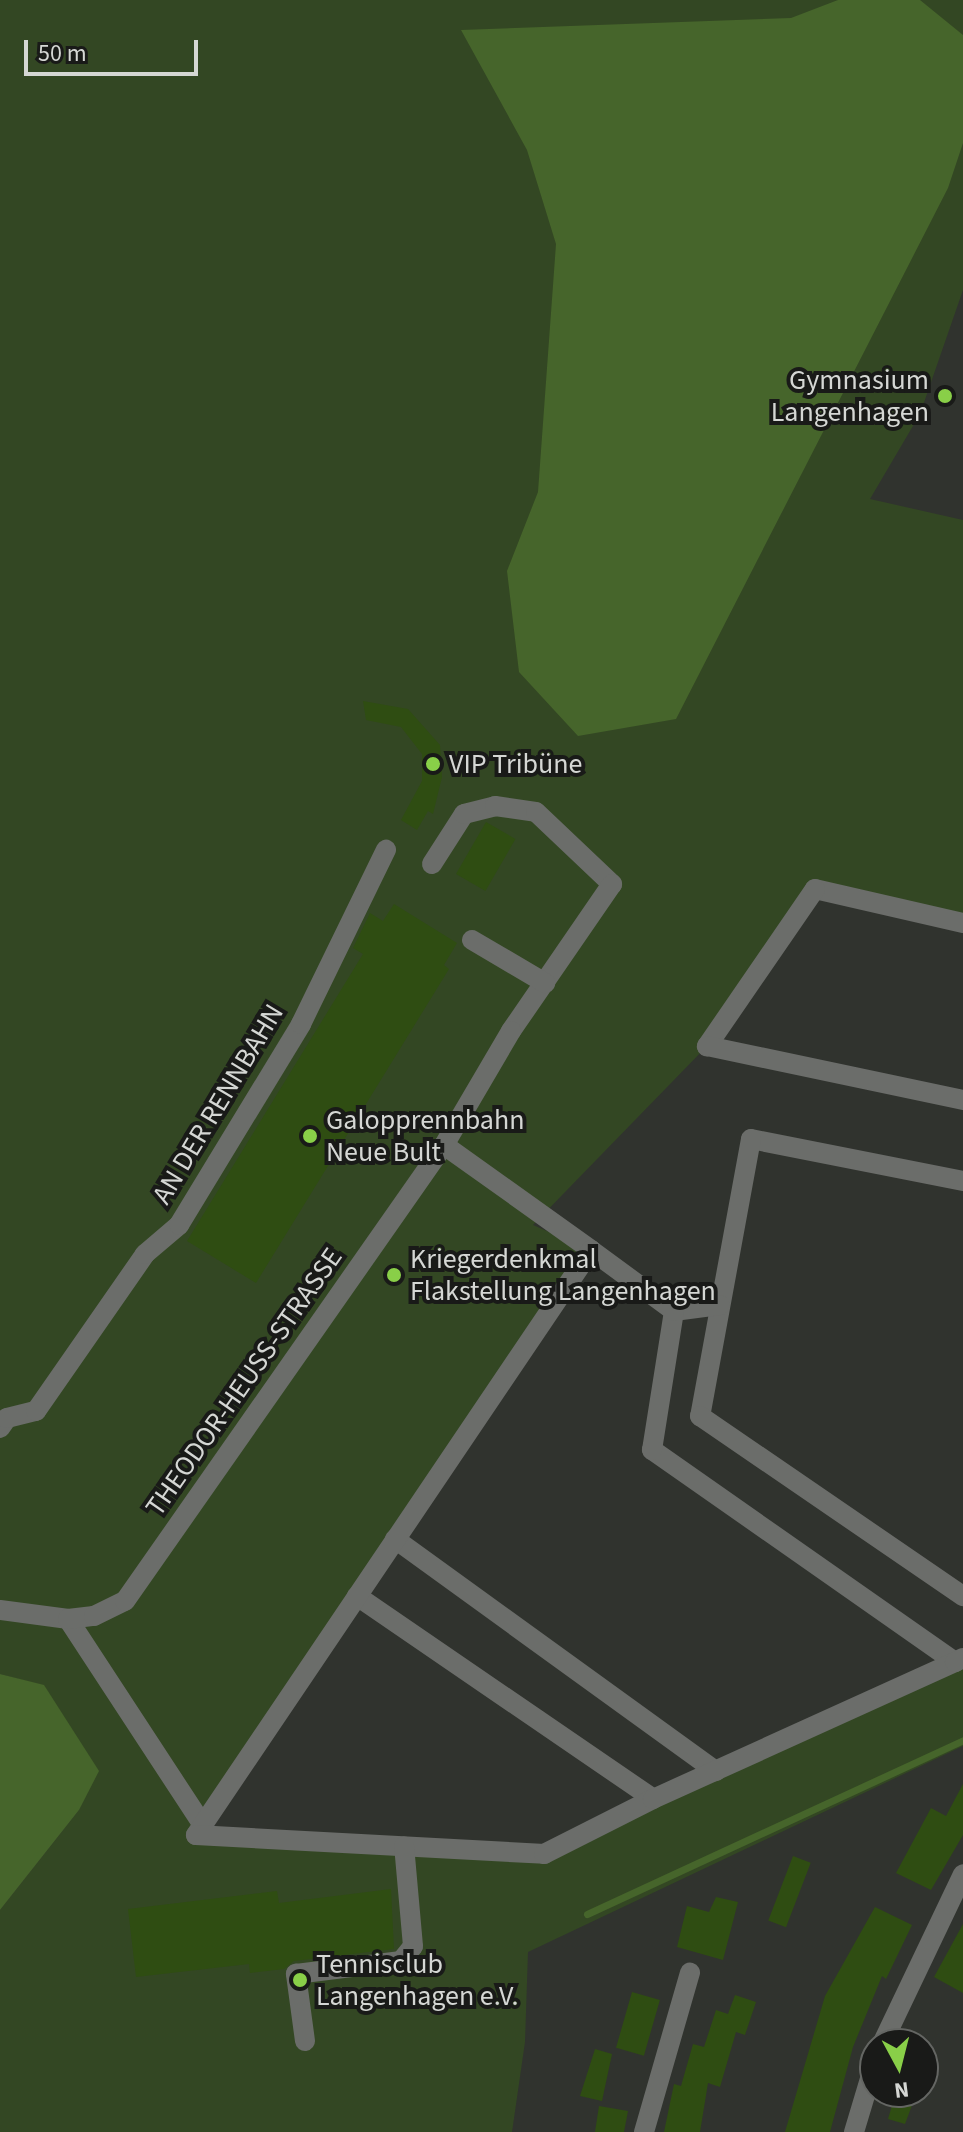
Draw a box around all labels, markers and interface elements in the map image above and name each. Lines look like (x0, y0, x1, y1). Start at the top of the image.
scale bar (28, 24, 202, 74)
text: 50 m (38, 36, 87, 71)
place label: Gymnasium Langenhagen (771, 363, 929, 429)
marker: Gymnasium Langenhagen (936, 387, 954, 405)
place label: VIP Tribüne (449, 747, 582, 781)
marker: VIP Tribüne (424, 755, 442, 773)
street label: AN DER RENNBAHN (145, 998, 291, 1210)
place label: Galopprennbahn Neue Bult (326, 1103, 524, 1169)
marker: Galopprennbahn Neue Bult (301, 1127, 319, 1145)
street label: THEODOR-HEUSS-STRASSE (139, 1241, 349, 1523)
place label: Kriegerdenkmal Flakstellung Langenhagen (410, 1242, 716, 1308)
marker: Kriegerdenkmal Flakstellung Langenhagen (385, 1266, 403, 1284)
place label: Tennisclub Langenhagen e.V. (316, 1947, 518, 2013)
marker: Tennisclub Langenhagen e.V. (291, 1971, 309, 1989)
north arrow (859, 2028, 939, 2108)
text: N (892, 2073, 911, 2107)

